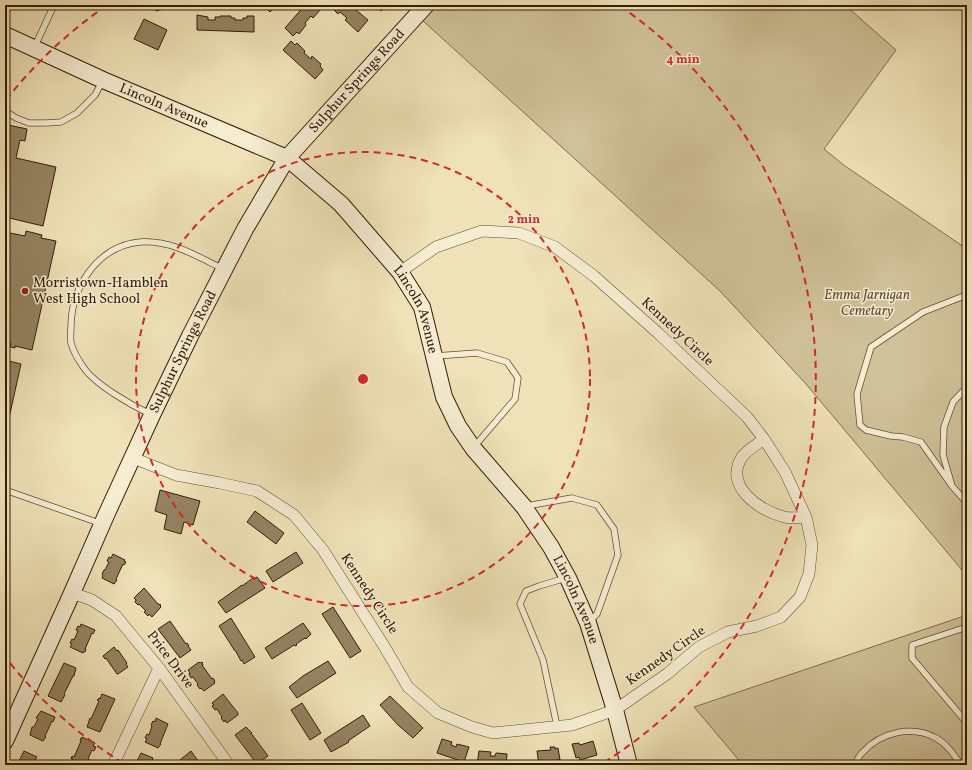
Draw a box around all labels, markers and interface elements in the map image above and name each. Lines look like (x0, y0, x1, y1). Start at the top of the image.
street label: Sulphur Springs Road (305, 25, 409, 137)
text: 4 min (666, 52, 700, 68)
street label: Lincoln Avenue (116, 78, 212, 133)
text: 2 min (508, 212, 540, 228)
street label: Lincoln Avenue (389, 261, 443, 356)
place label: Morristown-Hamblen West High School (33, 274, 168, 309)
marker: Morristown-Hamblen West High School (20, 286, 30, 296)
park label: Emma Jarnigan Cemetary (824, 286, 910, 321)
street label: Sulphur Springs Road (145, 287, 221, 416)
street label: Kennedy Circle (637, 293, 718, 371)
centre of rings (356, 372, 370, 386)
street label: Kennedy Circle (336, 550, 402, 638)
street label: Lincoln Avenue (548, 552, 603, 646)
street label: Kennedy Circle (623, 621, 710, 690)
street label: Price Drive (142, 627, 198, 693)

